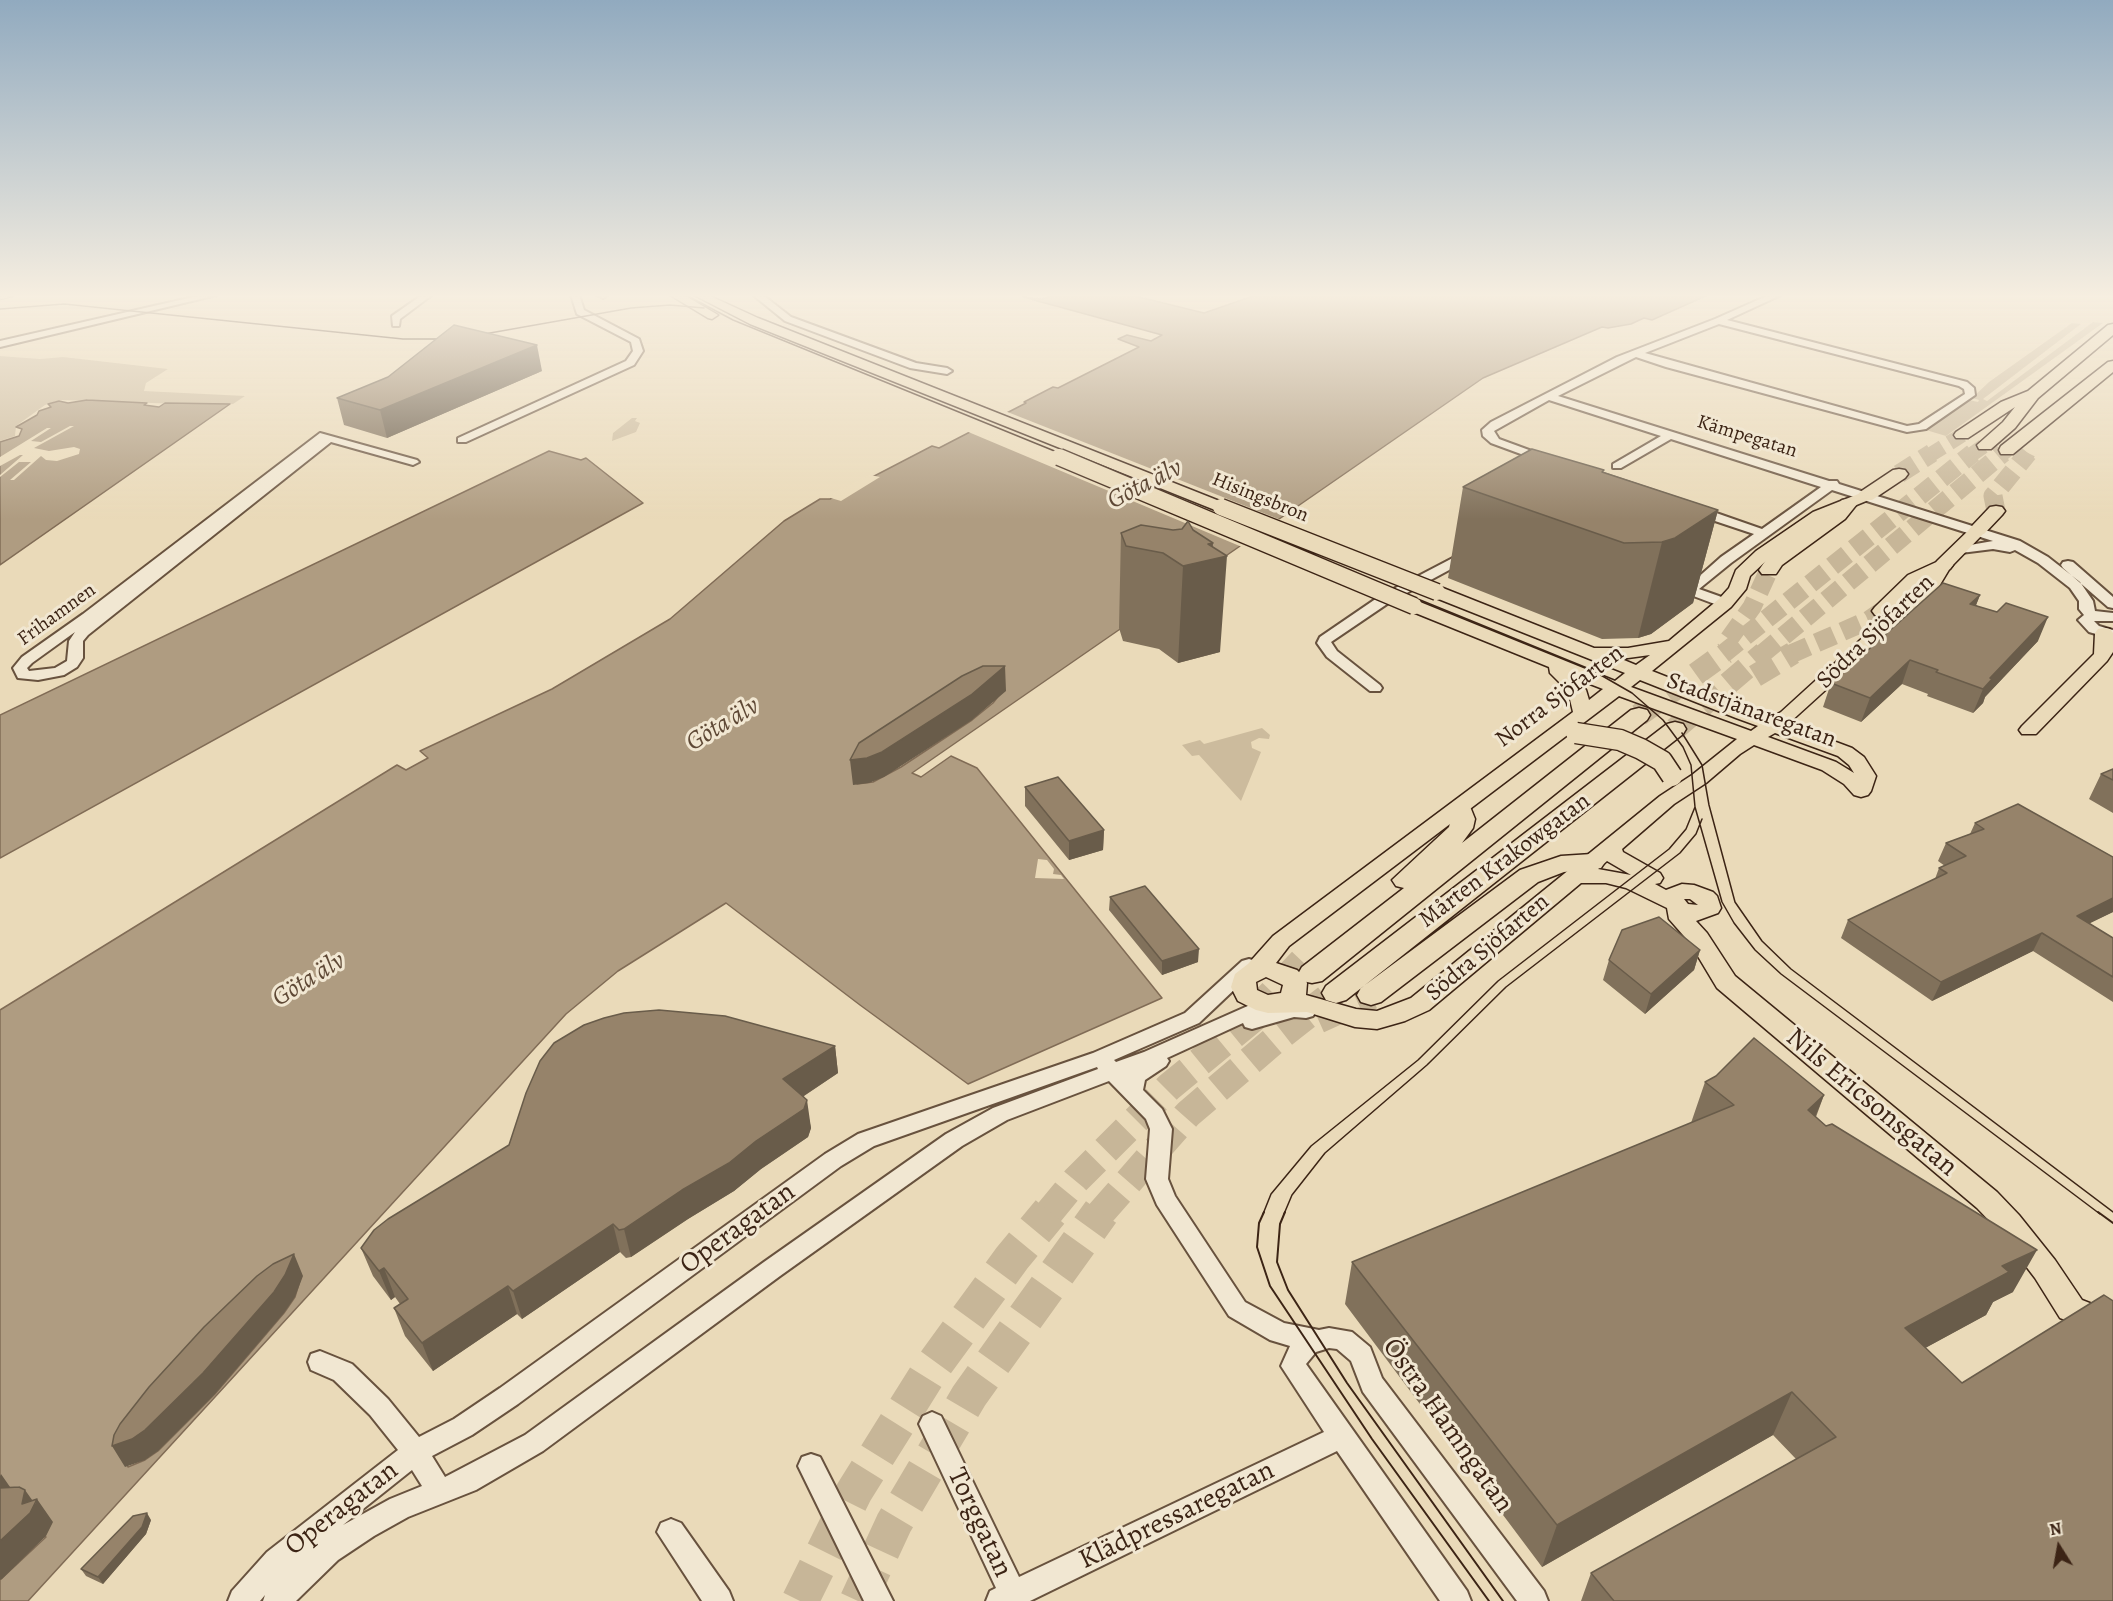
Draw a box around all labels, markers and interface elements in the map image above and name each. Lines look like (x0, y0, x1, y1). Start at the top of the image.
street label: Kämpegatan (1694, 410, 1800, 464)
water label: Göta älv (1102, 453, 1188, 517)
street label: Hisingsbron (1208, 468, 1312, 528)
street label: Södra Sjöfarten (1811, 569, 1941, 695)
street label: Frihamnen (13, 579, 101, 651)
street label: Norra Sjöfarten (1490, 639, 1630, 755)
street label: Stadstjänaregatan (1662, 667, 1840, 755)
water label: Göta älv (681, 691, 765, 759)
street label: Mårten Krakowgatan (1414, 787, 1596, 935)
street label: Södra Sjöfarten (1420, 888, 1556, 1008)
water label: Göta älv (267, 946, 351, 1014)
street label: Nils Ericsonsgatan (1778, 1021, 1964, 1185)
street label: Operagatan (674, 1176, 802, 1282)
street label: Östra Hamngatan (1374, 1332, 1520, 1520)
street label: Operagatan (279, 1454, 405, 1564)
street label: Klädpressaregatan (1074, 1454, 1280, 1578)
street label: Torggatan (939, 1463, 1019, 1583)
north arrow (2029, 1517, 2089, 1577)
text: N (2048, 1517, 2063, 1541)

